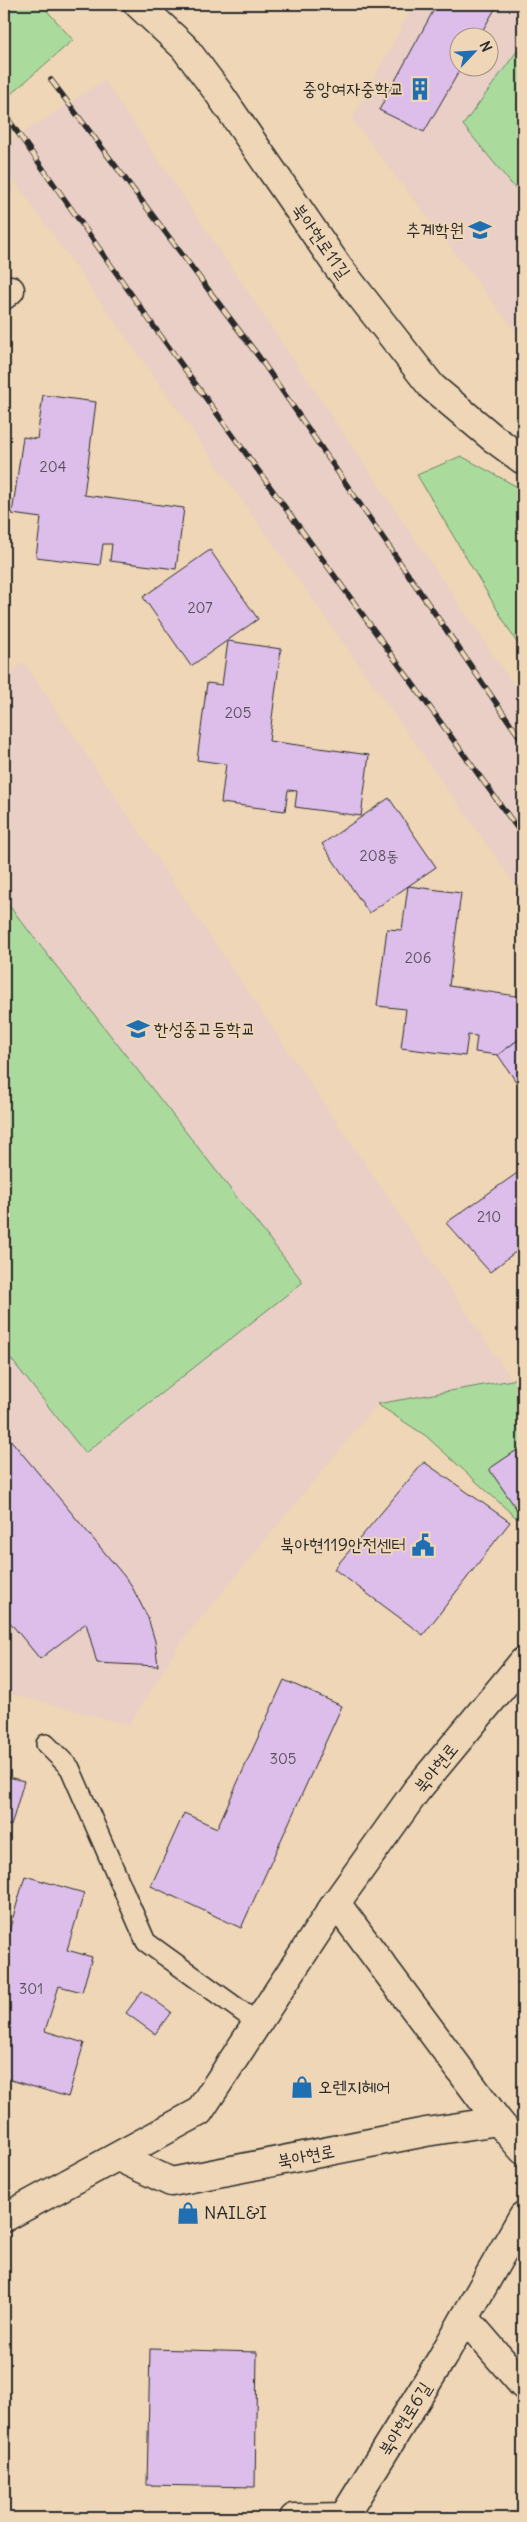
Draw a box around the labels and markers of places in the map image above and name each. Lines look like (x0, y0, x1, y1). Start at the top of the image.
building icon: 중앙여자중학교 (407, 76, 433, 102)
place label: 중앙여자중학교 (303, 77, 404, 100)
school or university icon: 추계학원 (467, 217, 493, 243)
place label: 추계학원 (406, 218, 464, 241)
school or university icon: 한성중고등학교 (125, 1016, 151, 1042)
place label: 한성중고등학교 (154, 1017, 255, 1040)
public building icon: 북아현119안전센터 (410, 1532, 436, 1558)
place label: 북아현119안전센터 (280, 1533, 406, 1556)
shop icon: 오렌지헤어 (289, 2074, 315, 2100)
place label: 오렌지헤어 (318, 2075, 390, 2098)
shop icon: NAIL&I (175, 2200, 201, 2226)
place label: NAIL&I (204, 2201, 267, 2224)

